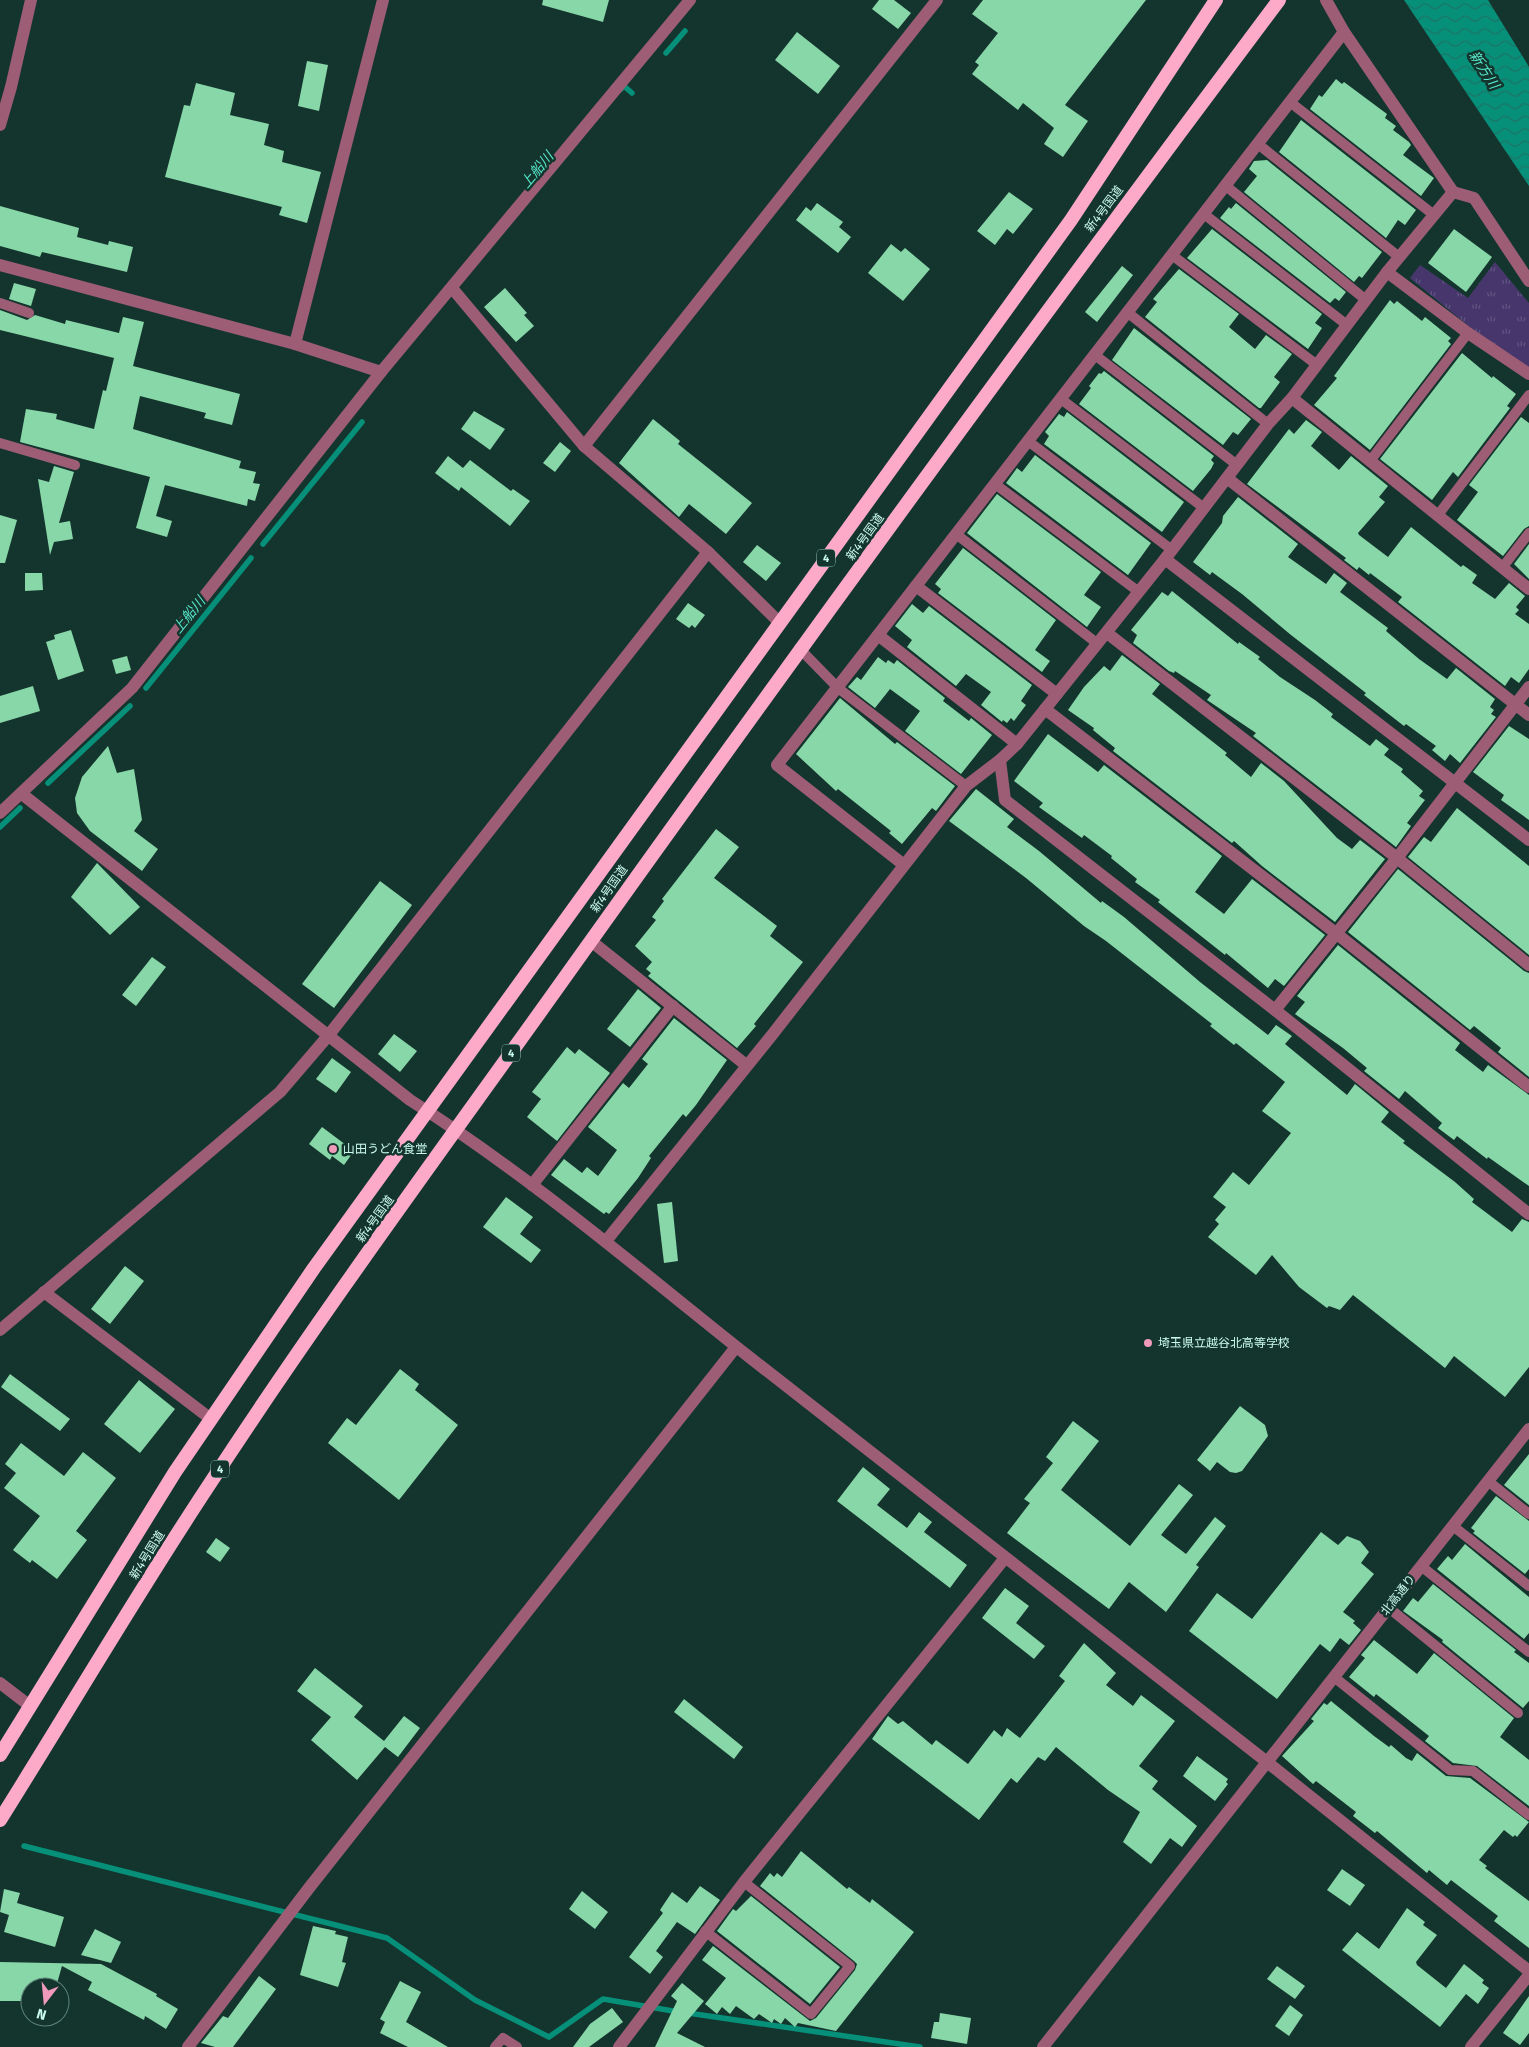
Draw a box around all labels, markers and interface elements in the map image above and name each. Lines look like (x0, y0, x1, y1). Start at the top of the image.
water label: 新方川 (1465, 48, 1504, 94)
water label: 上船川 (517, 147, 558, 192)
street label: 新4号国道 (1082, 183, 1126, 235)
street label: 新4号国道 (843, 511, 887, 563)
road number: 4 (817, 550, 835, 566)
water label: 上船川 (169, 592, 210, 637)
street label: 新4号国道 (588, 863, 630, 915)
road number: 4 (502, 1044, 520, 1062)
place label: 山田うどん食堂 (343, 1142, 427, 1156)
marker: 山田うどん食堂 (327, 1143, 339, 1155)
street label: 新4号国道 (353, 1193, 397, 1245)
place label: 埼玉県立越谷北高等学校 (1158, 1336, 1290, 1350)
marker: 埼玉県立越谷北高等学校 (1142, 1337, 1154, 1349)
road number: 4 (211, 1460, 229, 1478)
street label: 新4号国道 (127, 1528, 167, 1582)
street label: 北高通り (1378, 1572, 1418, 1618)
north arrow (20, 1977, 70, 2027)
text: N (35, 2005, 48, 2023)

